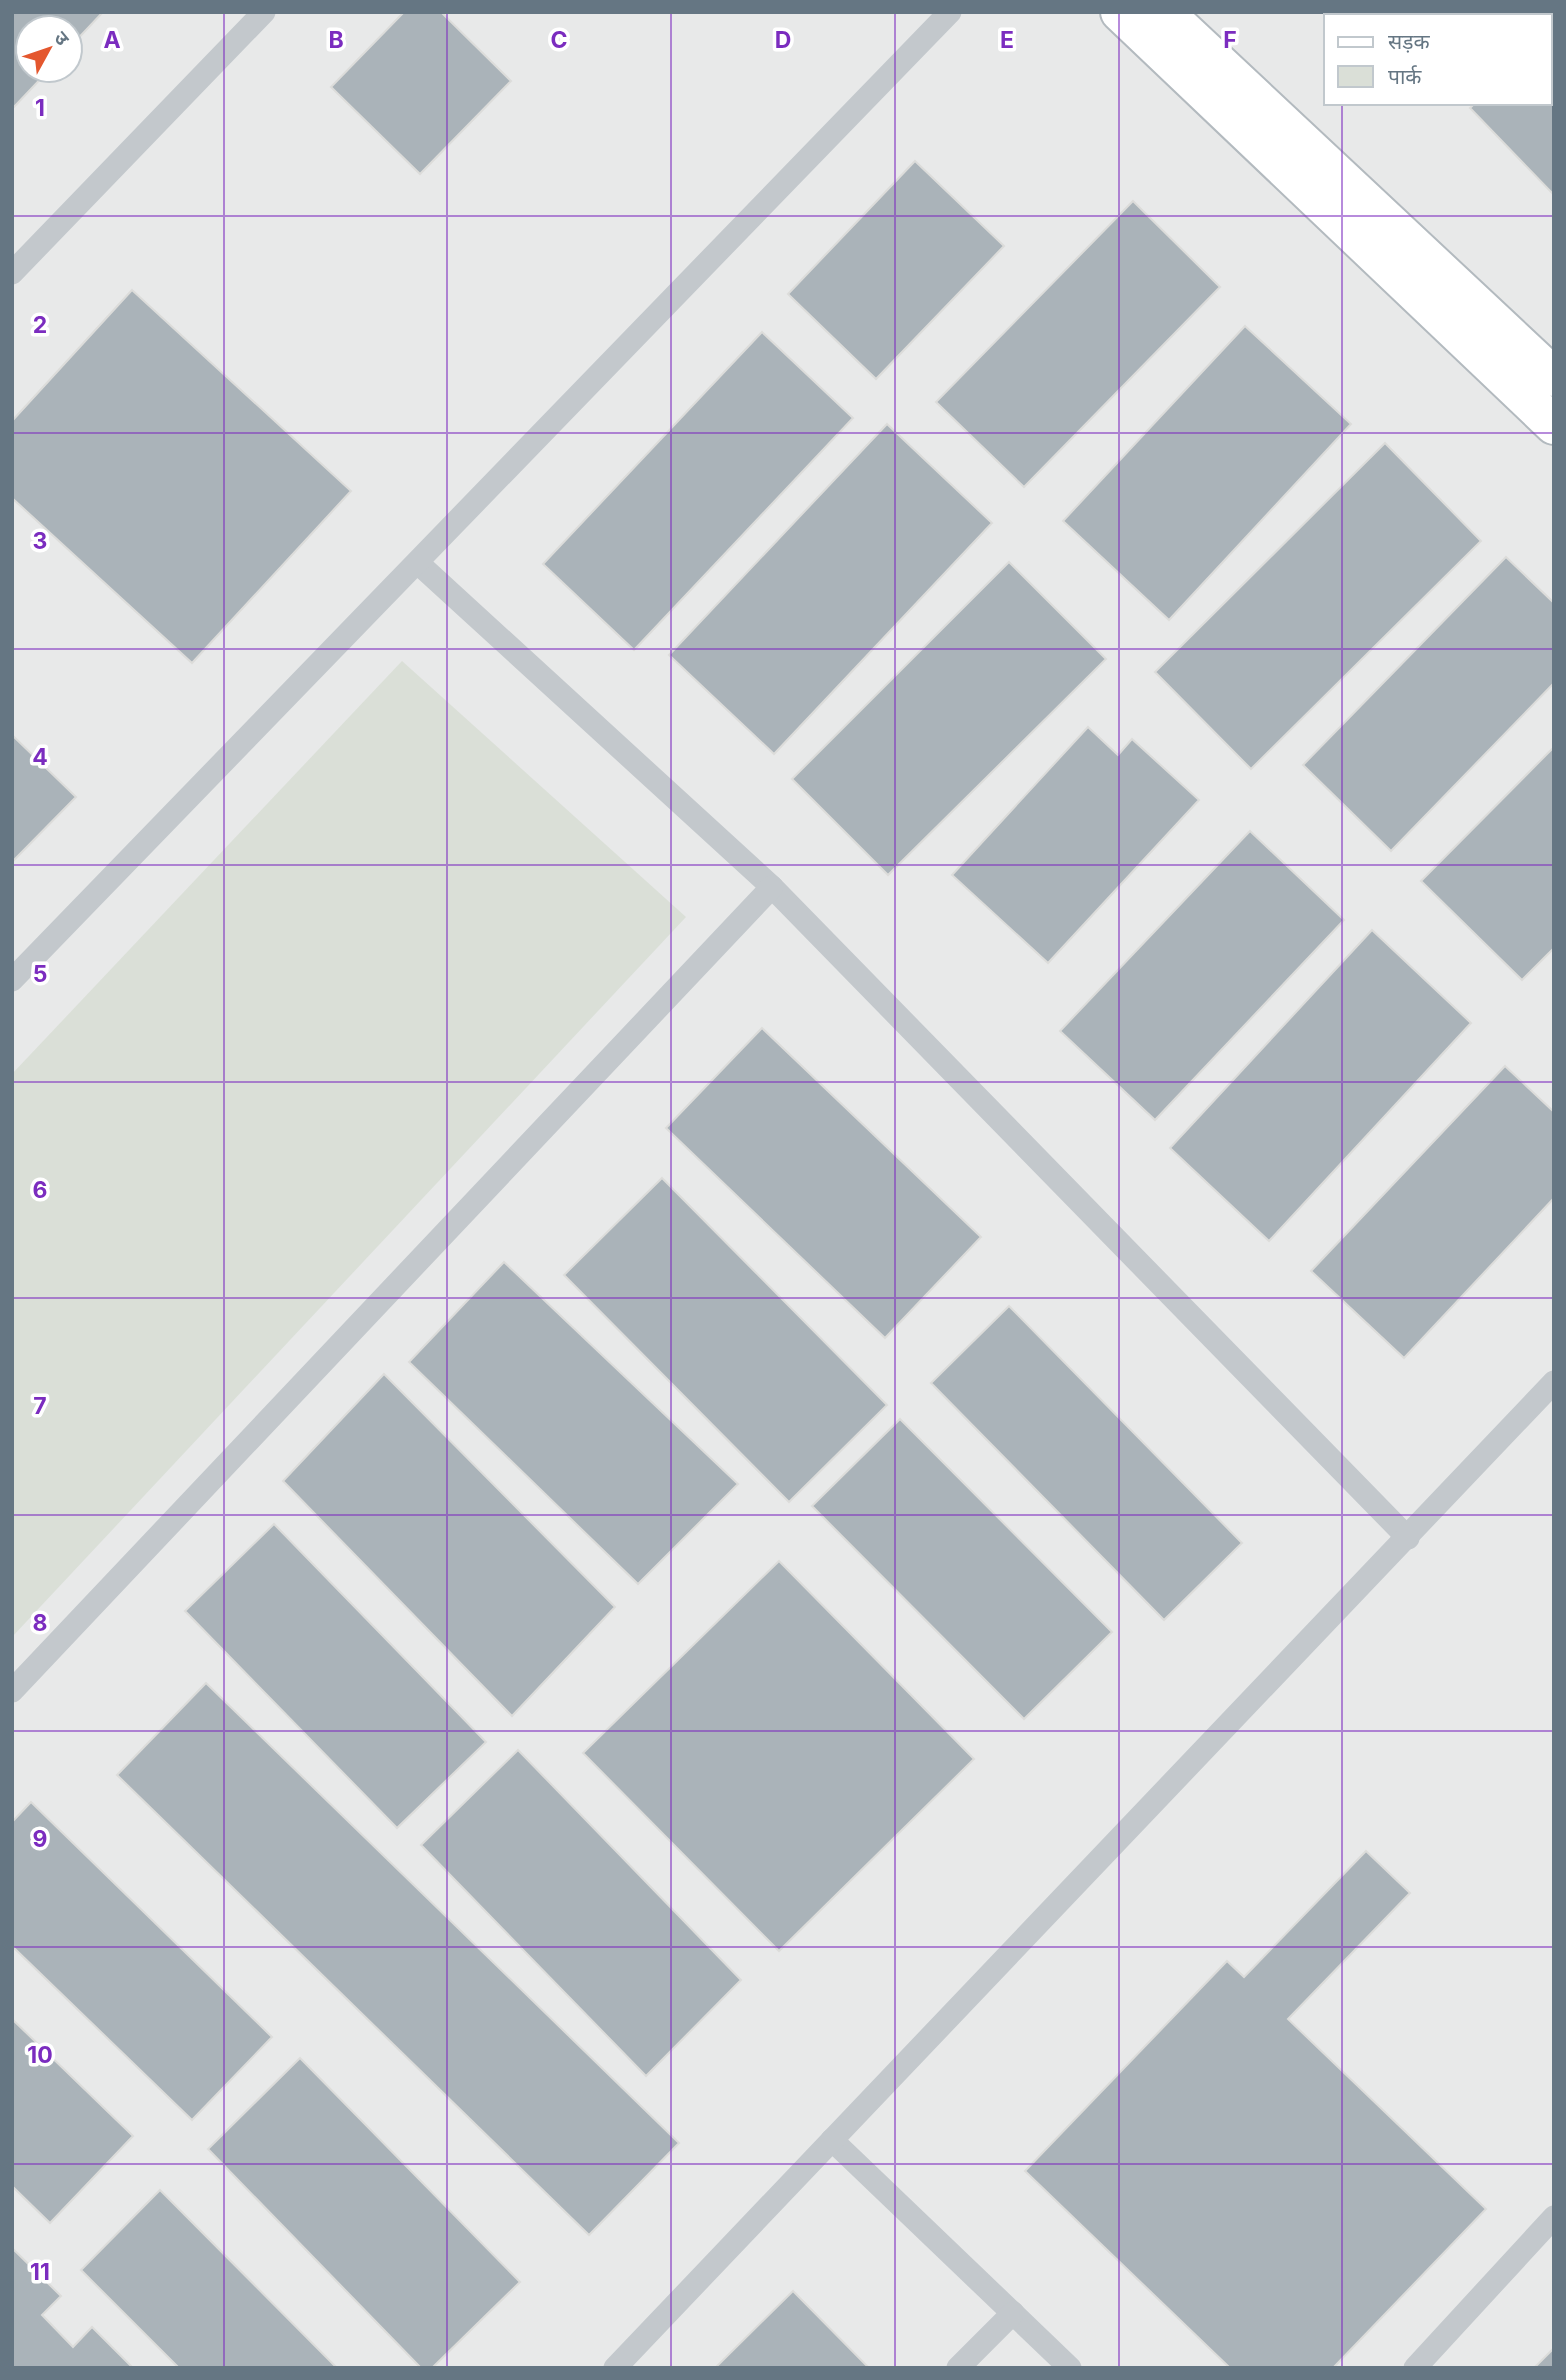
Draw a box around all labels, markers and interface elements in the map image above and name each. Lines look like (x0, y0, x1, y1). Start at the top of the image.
north arrow (14, 14, 84, 84)
legend (1324, 14, 1552, 105)
text: A (103, 26, 121, 54)
text: B (328, 26, 344, 54)
text: C (550, 26, 568, 54)
text: D (775, 26, 791, 54)
text: E (1000, 26, 1014, 54)
text: F (1223, 26, 1237, 54)
text: उ (49, 27, 75, 51)
text: सड़क (1388, 29, 1430, 54)
text: पार्क (1388, 64, 1422, 89)
text: 1 (35, 94, 45, 122)
text: 2 (33, 311, 47, 339)
text: 3 (33, 527, 47, 555)
text: 4 (32, 743, 48, 771)
text: 5 (33, 960, 47, 988)
text: 6 (33, 1176, 47, 1204)
text: 7 (33, 1392, 47, 1420)
text: 8 (33, 1609, 47, 1637)
text: 9 (33, 1825, 47, 1853)
text: 10 (27, 2041, 53, 2069)
text: 11 (30, 2258, 50, 2286)

